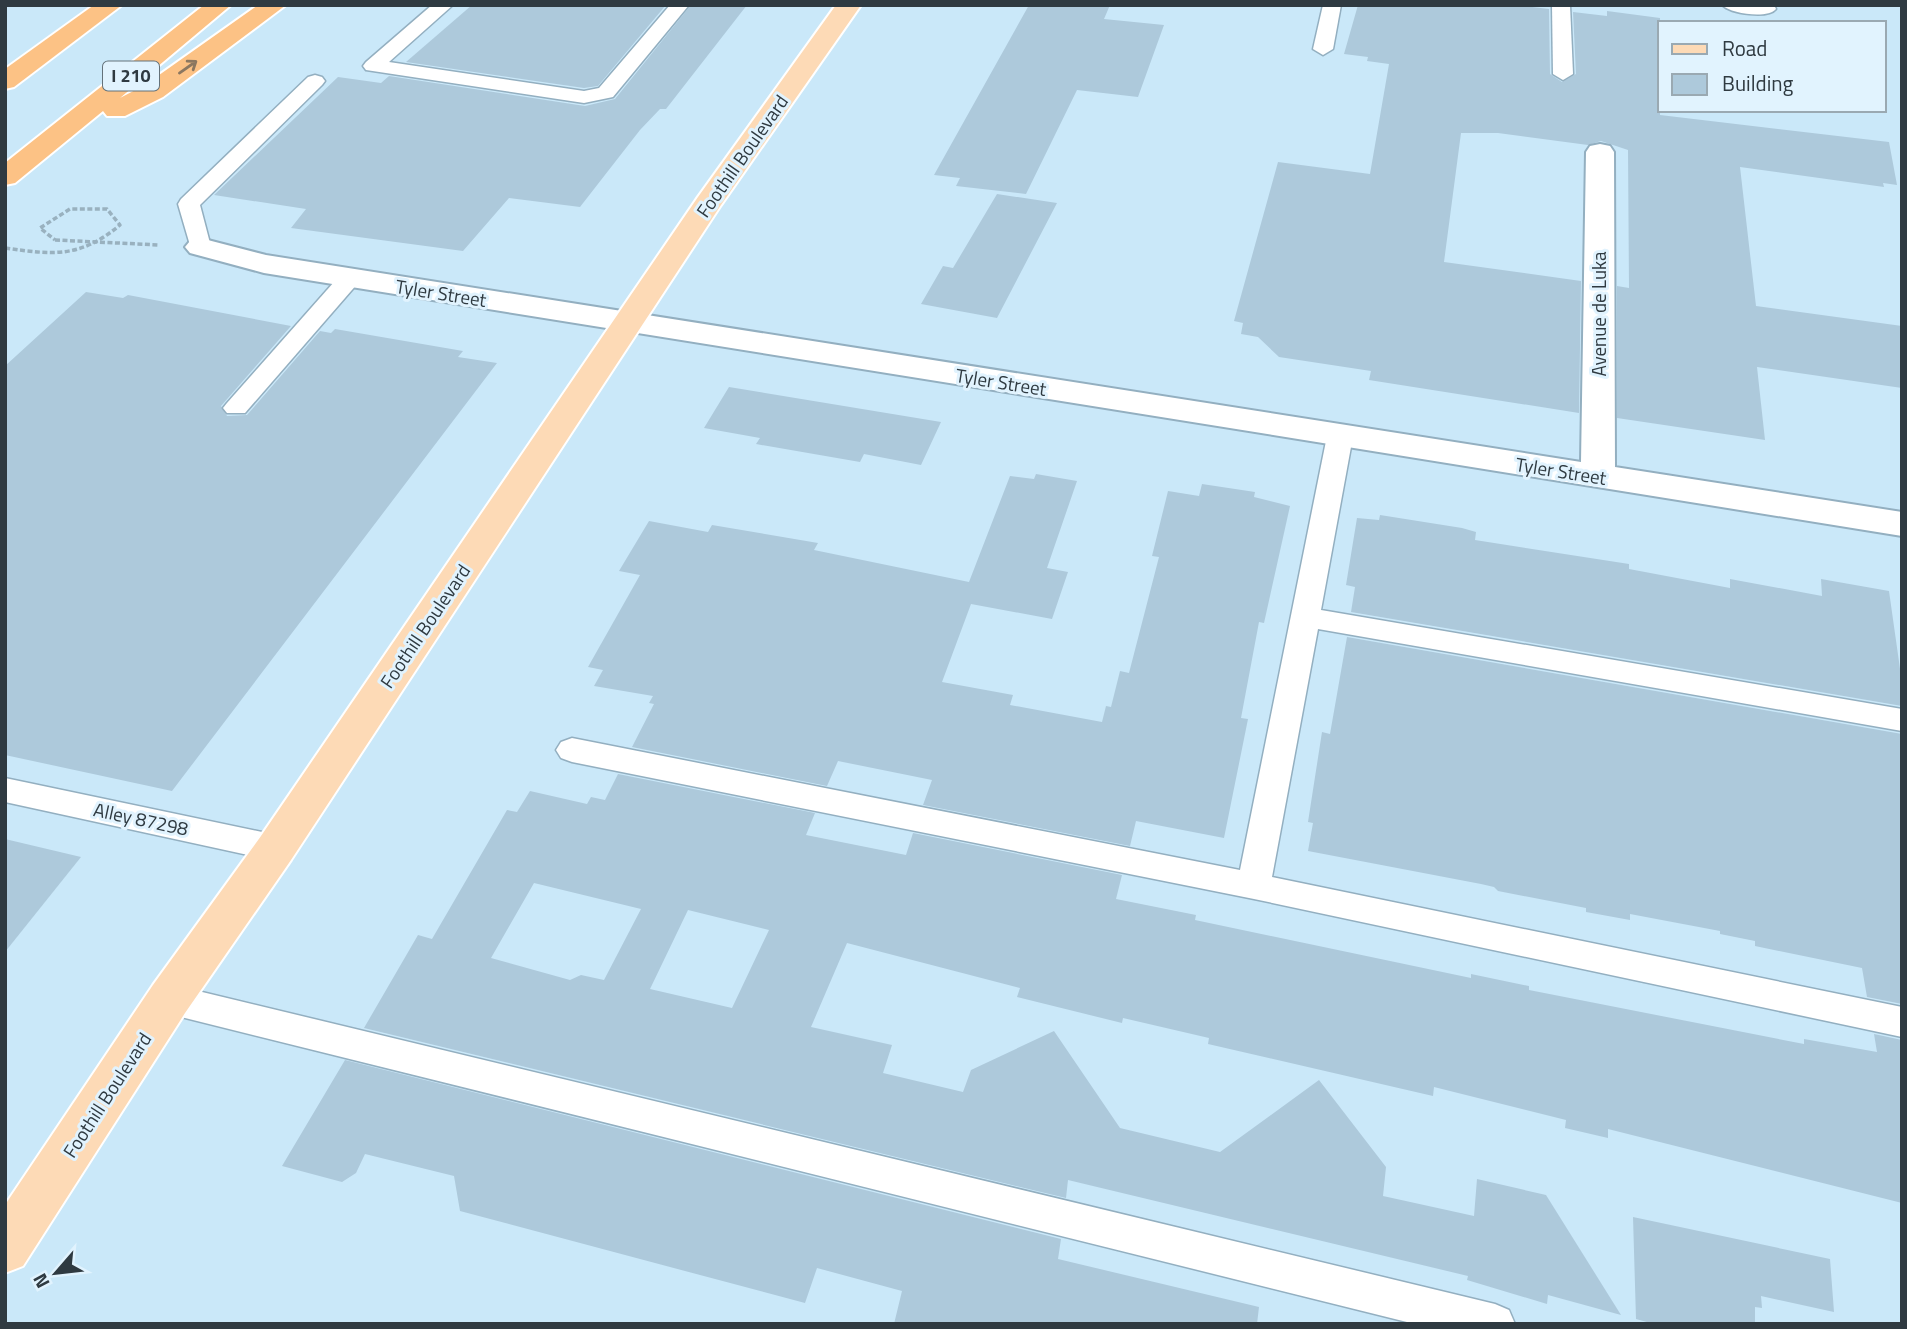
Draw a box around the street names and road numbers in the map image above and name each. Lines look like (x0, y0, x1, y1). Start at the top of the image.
road number: I 210 (103, 62, 159, 90)
street label: Foothill Boulevard (688, 88, 795, 223)
street label: Avenue de Luka (1584, 251, 1613, 377)
street label: Tyler Street (394, 271, 489, 314)
street label: Tyler Street (954, 360, 1049, 403)
street label: Tyler Street (1514, 449, 1609, 492)
street label: Foothill Boulevard (372, 558, 477, 694)
street label: Alley 87298 (91, 794, 191, 843)
street label: Foothill Boulevard (55, 1026, 158, 1163)

